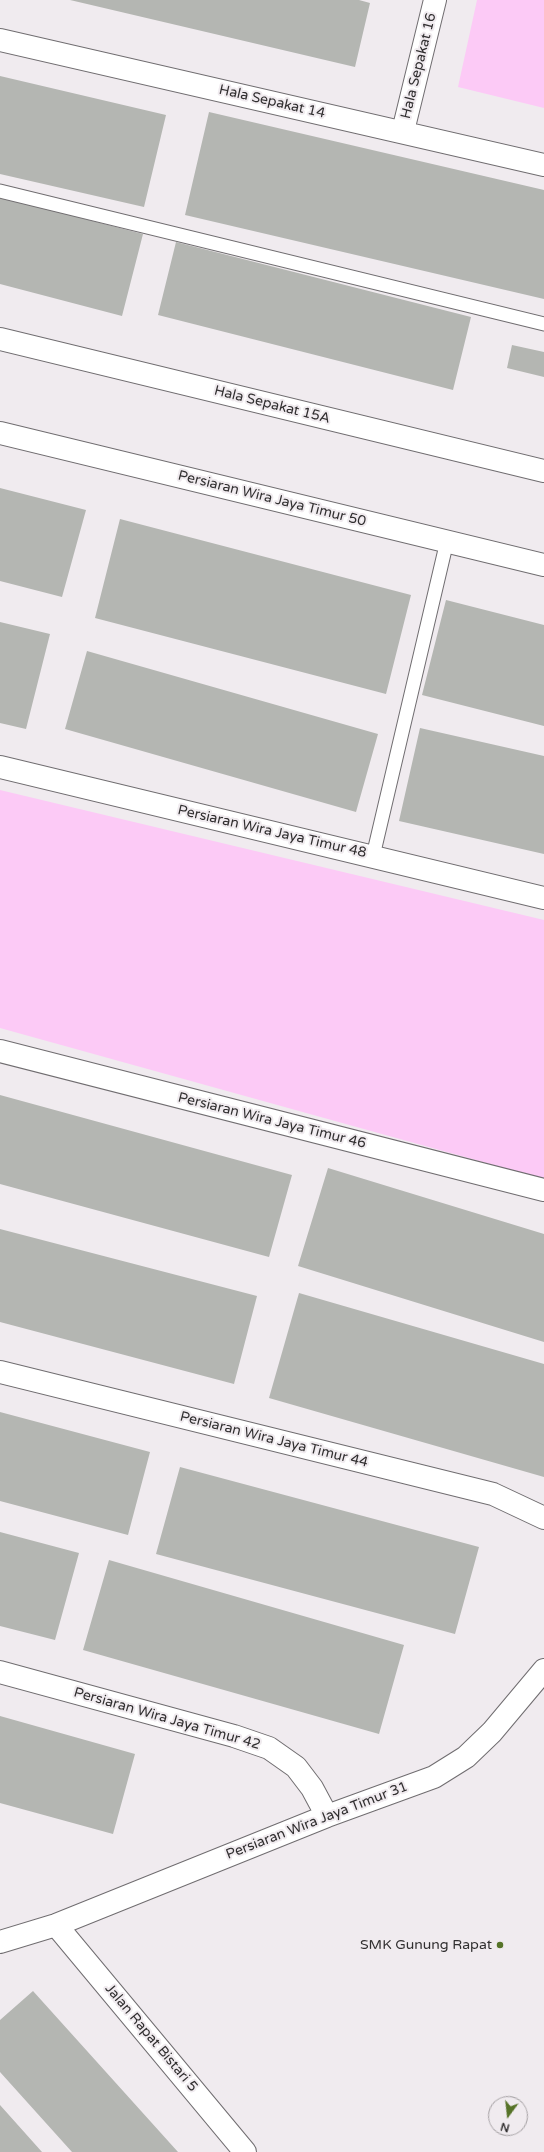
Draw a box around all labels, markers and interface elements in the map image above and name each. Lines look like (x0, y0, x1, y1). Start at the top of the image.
street label: Hala Sepakat 16 (398, 11, 440, 121)
street label: Hala Sepakat 14 (217, 82, 327, 122)
street label: Hala Sepakat 15A (212, 382, 332, 428)
street label: Persiaran Wira Jaya Timur 50 (176, 467, 368, 531)
street label: Persiaran Wira Jaya Timur 48 (176, 802, 368, 862)
street label: Persiaran Wira Jaya Timur 46 (176, 1089, 368, 1153)
street label: Persiaran Wira Jaya Timur 44 (178, 1408, 370, 1472)
street label: Persiaran Wira Jaya Timur 42 (72, 1684, 262, 1754)
street label: Persiaran Wira Jaya Timur 31 (224, 1779, 410, 1863)
place label: SMK Gunung Rapat (360, 1937, 492, 1953)
marker: SMK Gunung Rapat (495, 1940, 505, 1950)
street label: Jalan Rapat Bistari 5 (101, 1981, 201, 2095)
north arrow (488, 2096, 528, 2136)
text: N (499, 2120, 511, 2135)

